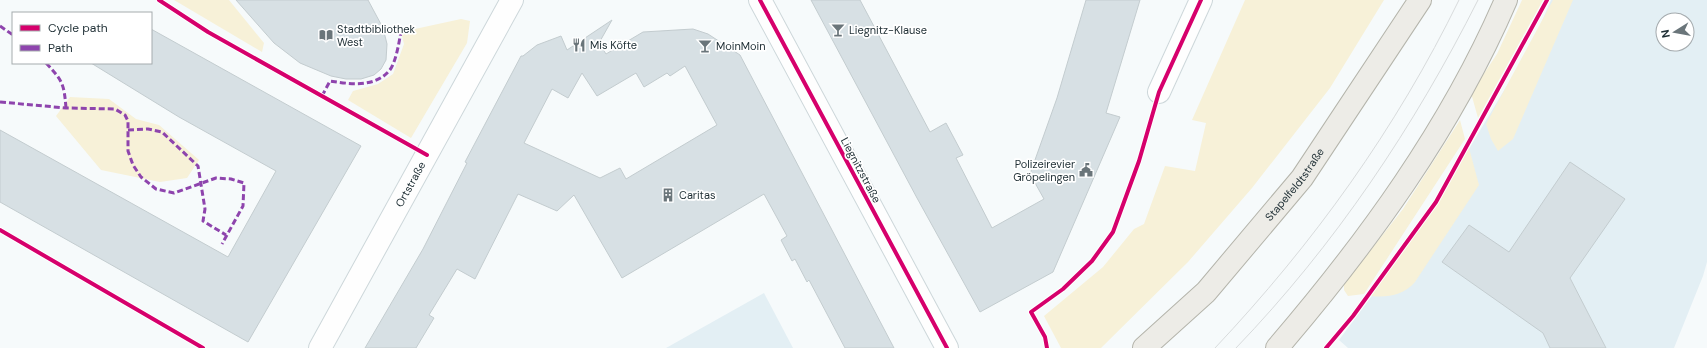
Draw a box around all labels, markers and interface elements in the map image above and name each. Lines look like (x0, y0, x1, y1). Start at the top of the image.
legend (12, 12, 152, 64)
north arrow (1655, 12, 1695, 52)
text: Cycle path (48, 20, 108, 36)
place label: Stadtbibliothek West (337, 22, 416, 49)
bar icon: Liegnitz-Klause (830, 22, 846, 38)
place label: Liegnitz-Klause (849, 23, 927, 37)
library icon: Stadtbibliothek West (318, 27, 334, 43)
text: N (1658, 29, 1673, 39)
restaurant icon: Mis Köfte (571, 37, 587, 53)
place label: Mis Köfte (590, 38, 637, 52)
bar icon: MoinMoin (697, 38, 713, 54)
place label: MoinMoin (716, 39, 765, 53)
text: Path (48, 40, 73, 56)
street label: Liegnitzstraße (838, 135, 884, 205)
street label: Stapelfeldtstraße (1262, 145, 1327, 224)
place label: Polizeirevier Gröpelingen (1013, 157, 1075, 184)
street label: Ortstraße (392, 159, 429, 210)
public building icon: Polizeirevier Gröpelingen (1078, 162, 1094, 178)
building icon: Caritas (660, 187, 676, 203)
place label: Caritas (679, 188, 715, 202)

